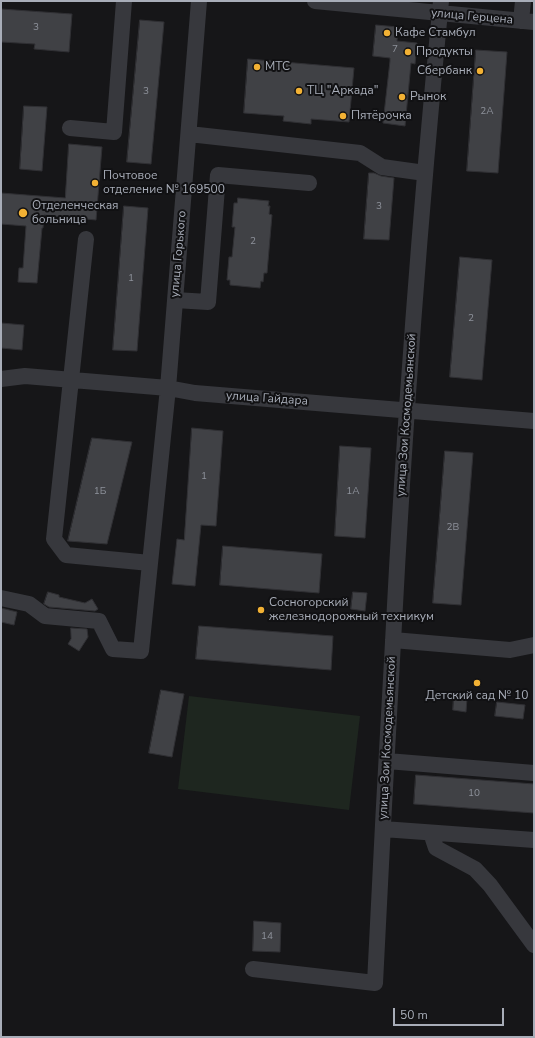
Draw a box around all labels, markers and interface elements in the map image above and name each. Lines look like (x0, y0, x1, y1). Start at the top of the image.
street label: улица Герцена (430, 6, 514, 28)
house number: 3 (33, 22, 39, 34)
place label: Кафе Стамбул (395, 26, 476, 40)
marker: Кафе Стамбул (382, 28, 392, 38)
house number: 7 (392, 44, 398, 56)
place label: Продукты (416, 45, 473, 59)
marker: Продукты (403, 47, 413, 57)
place label: МТС (265, 60, 290, 74)
marker: МТС (252, 62, 262, 72)
place label: Сбербанк (417, 64, 472, 78)
marker: Сбербанк (475, 66, 485, 76)
place label: ТЦ "Аркада" (307, 84, 378, 98)
house number: 3 (143, 86, 149, 98)
marker: ТЦ "Аркада" (294, 86, 304, 96)
place label: Рынок (410, 90, 446, 104)
marker: Рынок (397, 92, 407, 102)
house number: 2А (480, 106, 494, 118)
place label: Пятёрочка (351, 109, 412, 123)
marker: Пятёрочка (338, 111, 348, 121)
place label: Почтовое отделение № 169500 (103, 169, 225, 197)
marker: Почтовое отделение № 169500 (90, 178, 100, 188)
place label: Отделенческая больница (32, 199, 119, 227)
house number: 3 (376, 201, 382, 213)
marker: Отделенческая больница (17, 207, 29, 219)
street label: улица Горького (168, 210, 190, 298)
house number: 2 (250, 236, 256, 248)
house number: 1 (128, 273, 134, 285)
house number: 2 (468, 313, 474, 325)
street label: улица Зои Космодемьянской (394, 333, 420, 497)
street label: улица Гайдара (226, 389, 308, 409)
house number: 1 (201, 471, 207, 483)
house number: 1Б (94, 486, 106, 498)
house number: 1А (346, 486, 360, 498)
house number: 2В (447, 522, 459, 534)
place label: Сосногорский железнодорожный техникум (269, 596, 434, 624)
marker: Сосногорский железнодорожный техникум (256, 605, 266, 615)
street label: улица Зои Космодемьянской (377, 656, 399, 820)
marker: Детский сад № 10 (472, 678, 482, 688)
place label: Детский сад № 10 (426, 689, 528, 703)
house number: 10 (468, 788, 480, 800)
house number: 14 (261, 931, 273, 943)
scale bar (395, 1000, 506, 1026)
text: 50 m (400, 1007, 428, 1023)

